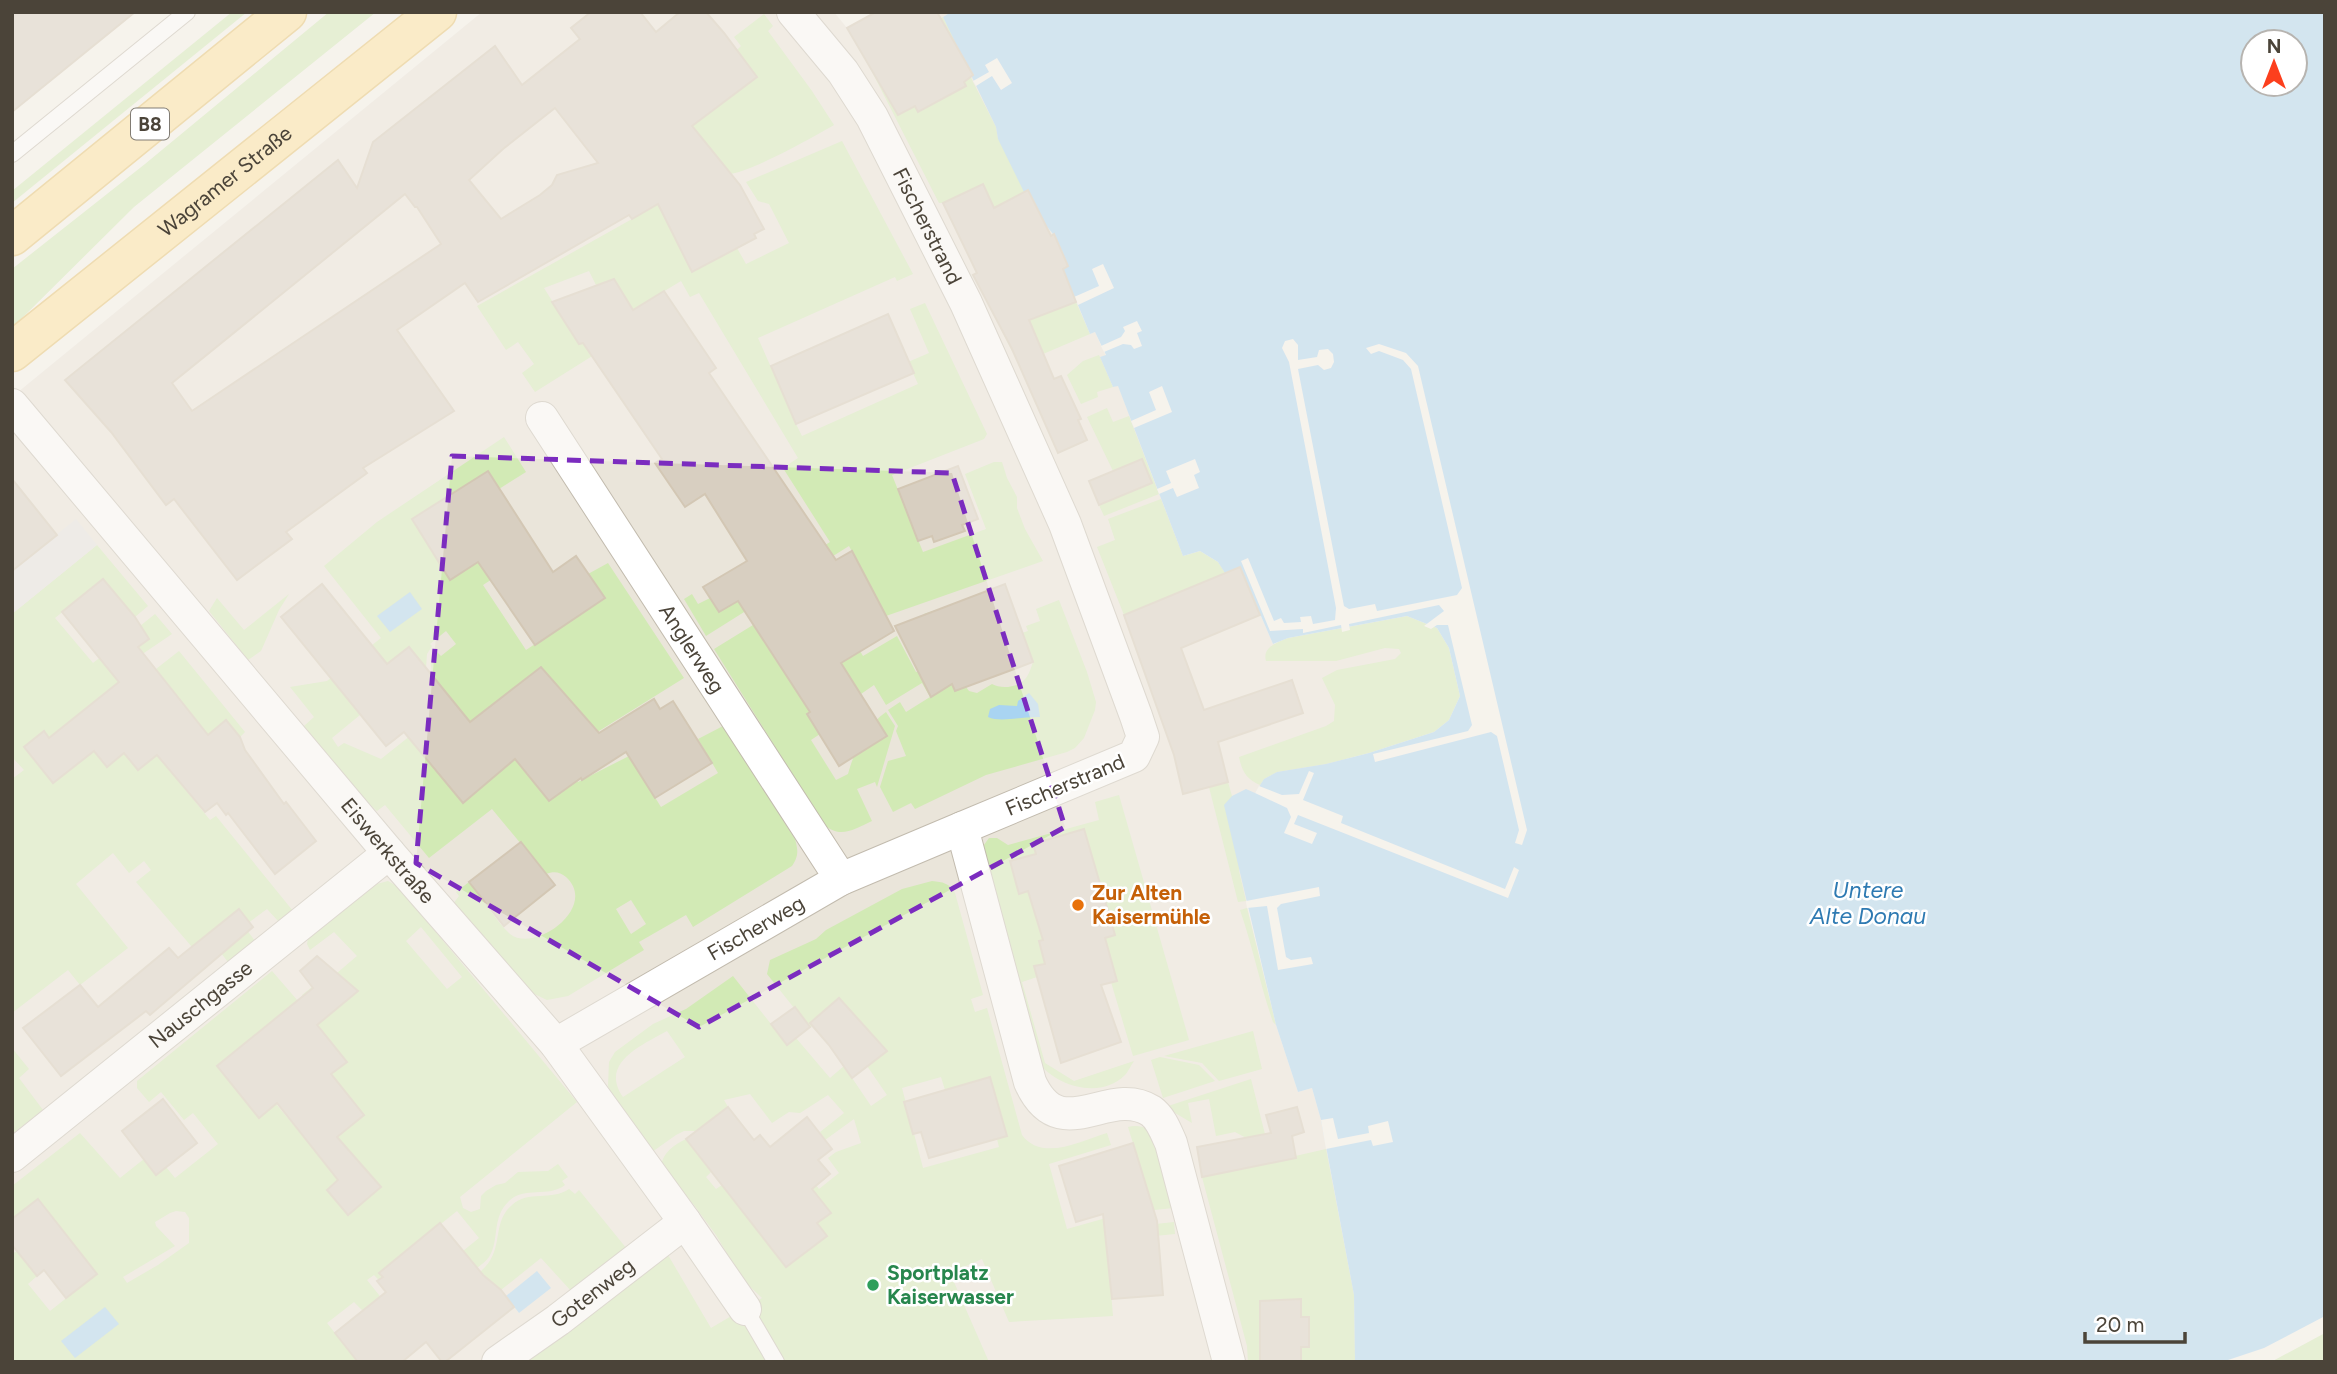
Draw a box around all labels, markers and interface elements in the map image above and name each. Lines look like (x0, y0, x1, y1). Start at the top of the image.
north arrow (2239, 28, 2309, 98)
text: N (2267, 35, 2281, 58)
road number: B8 (131, 108, 169, 140)
street label: Wagramer Straße (153, 120, 297, 242)
street label: Fischerstrand (888, 164, 968, 288)
street label: Anglerweg (654, 599, 730, 698)
street label: Fischerstrand (1001, 748, 1128, 821)
street label: Eiswerkstraße (336, 793, 440, 908)
water label: Untere Alte Donau (1809, 876, 1926, 930)
place label: Zur Alten Kaisermühle (1092, 880, 1211, 929)
street label: Fischerweg (703, 890, 809, 966)
marker: Zur Alten Kaisermühle (1070, 897, 1086, 913)
street label: Nauschgasse (144, 955, 257, 1053)
street label: Gotenweg (545, 1253, 639, 1333)
place label: Sportplatz Kaiserwasser (887, 1260, 1014, 1309)
marker: Sportplatz Kaiserwasser (865, 1277, 881, 1293)
scale bar (2085, 1300, 2185, 1344)
text: 20 m (2096, 1312, 2144, 1337)

